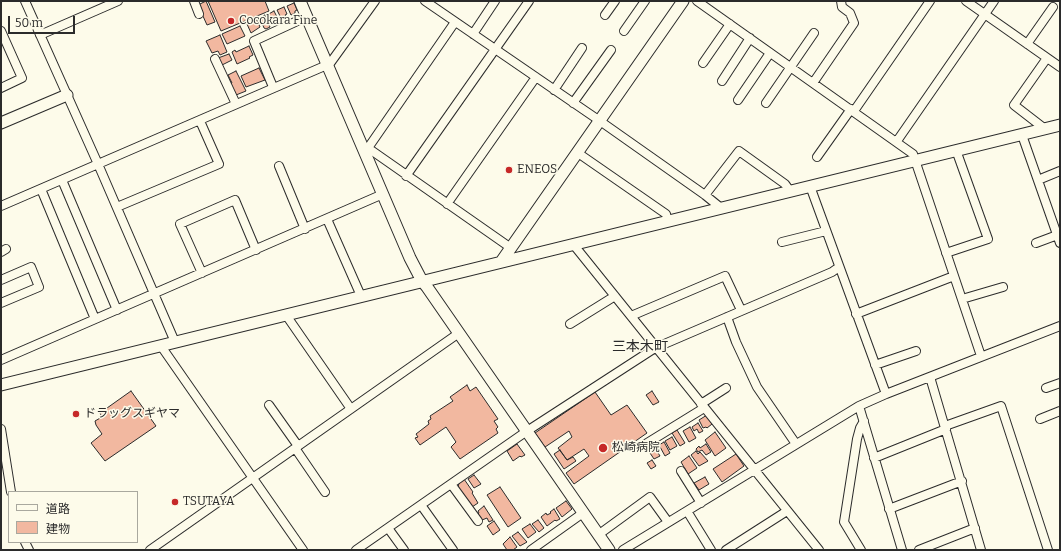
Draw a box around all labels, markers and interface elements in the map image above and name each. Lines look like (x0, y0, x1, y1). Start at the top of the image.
scale bar (10, 8, 77, 34)
place label: Cocokara Fine (239, 14, 317, 28)
text: 50 m (15, 16, 43, 30)
marker: Cocokara Fine (226, 16, 236, 26)
place label: ENEOS (517, 163, 557, 177)
marker: ENEOS (504, 165, 514, 175)
district label: 三本木町 (612, 339, 668, 355)
place label: ドラッグスギヤマ (84, 407, 180, 421)
marker: ドラッグスギヤマ (71, 409, 81, 419)
place label: 松崎病院 (612, 441, 660, 455)
marker: 松崎病院 (597, 442, 609, 454)
legend (8, 491, 138, 543)
place label: TSUTAYA (183, 495, 235, 509)
marker: TSUTAYA (170, 497, 180, 507)
text: 道路 (46, 502, 70, 516)
text: 建物 (46, 522, 70, 536)

